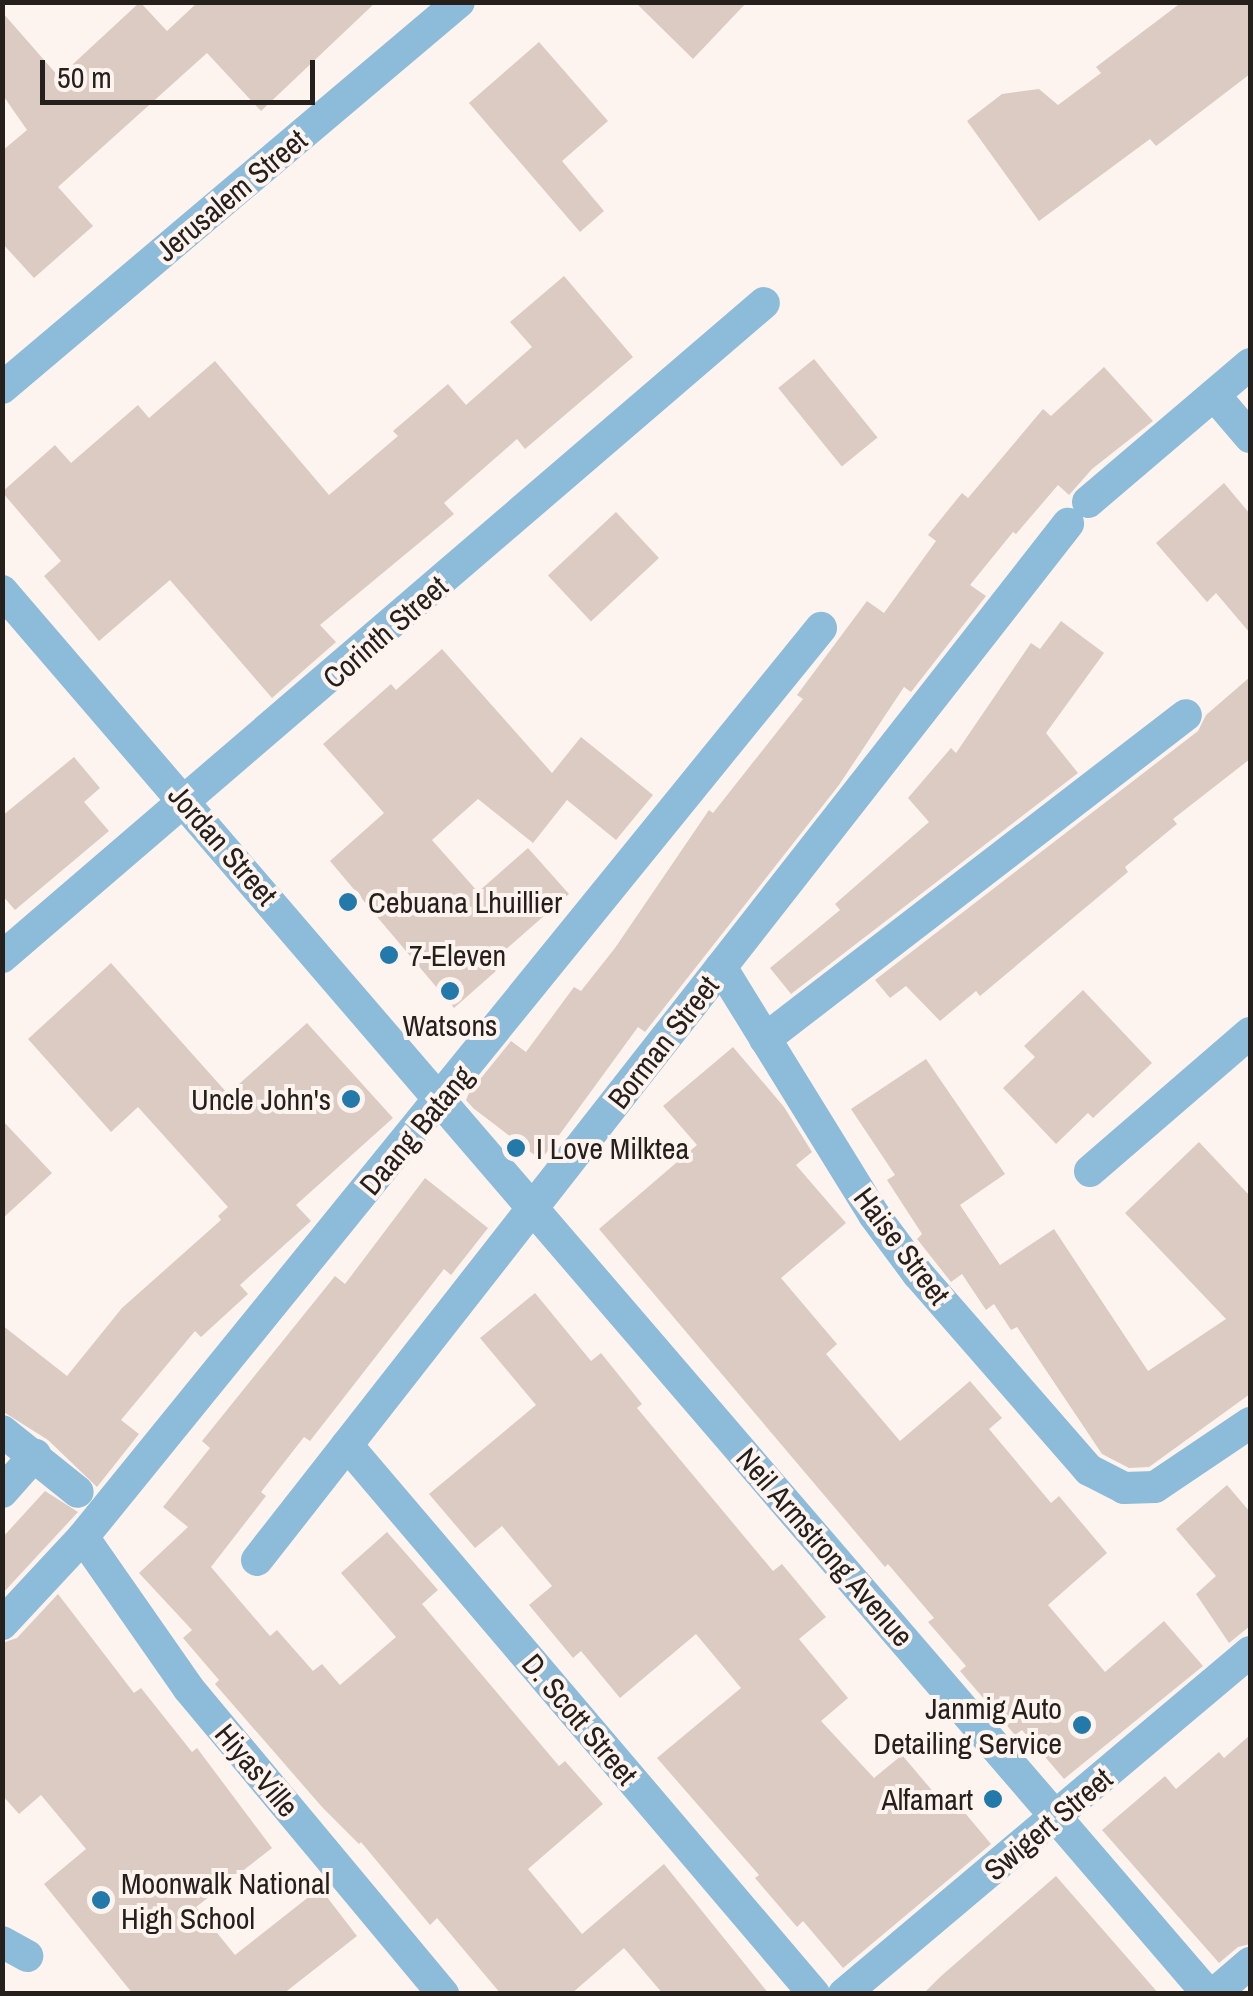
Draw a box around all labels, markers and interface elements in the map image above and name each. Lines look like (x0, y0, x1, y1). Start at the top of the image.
scale bar (45, 40, 320, 102)
text: 50 m (57, 57, 112, 97)
street label: Jerusalem Street (148, 121, 314, 269)
street label: Corinth Street (315, 568, 455, 696)
street label: Jordan Street (161, 777, 285, 913)
place label: Cebuana Lhuillier (368, 884, 562, 920)
marker: Cebuana Lhuillier (337, 891, 359, 913)
place label: 7-Eleven (409, 937, 506, 973)
marker: 7-Eleven (378, 944, 400, 966)
street label: Borman Street (600, 968, 726, 1116)
marker: Watsons (439, 980, 461, 1002)
place label: Watsons (403, 1007, 497, 1043)
street label: Daang Batang (352, 1058, 480, 1202)
place label: Uncle John's (191, 1081, 331, 1117)
marker: Uncle John's (340, 1088, 362, 1110)
place label: I Love Milktea (536, 1130, 689, 1166)
marker: I Love Milktea (505, 1137, 527, 1159)
street label: Haise Street (846, 1181, 958, 1311)
street label: Neil Armstrong Avenue (728, 1439, 922, 1655)
street label: D. Scott Street (515, 1646, 645, 1792)
place label: Janmig Auto Detailing Service (873, 1690, 1062, 1760)
marker: Janmig Auto Detailing Service (1071, 1714, 1093, 1736)
street label: HiyasVille (208, 1716, 306, 1824)
street label: Swigert Street (977, 1760, 1119, 1888)
place label: Alfamart (881, 1781, 973, 1817)
marker: Alfamart (982, 1788, 1004, 1810)
place label: Moonwalk National High School (121, 1865, 330, 1936)
marker: Moonwalk National High School (90, 1889, 112, 1911)

